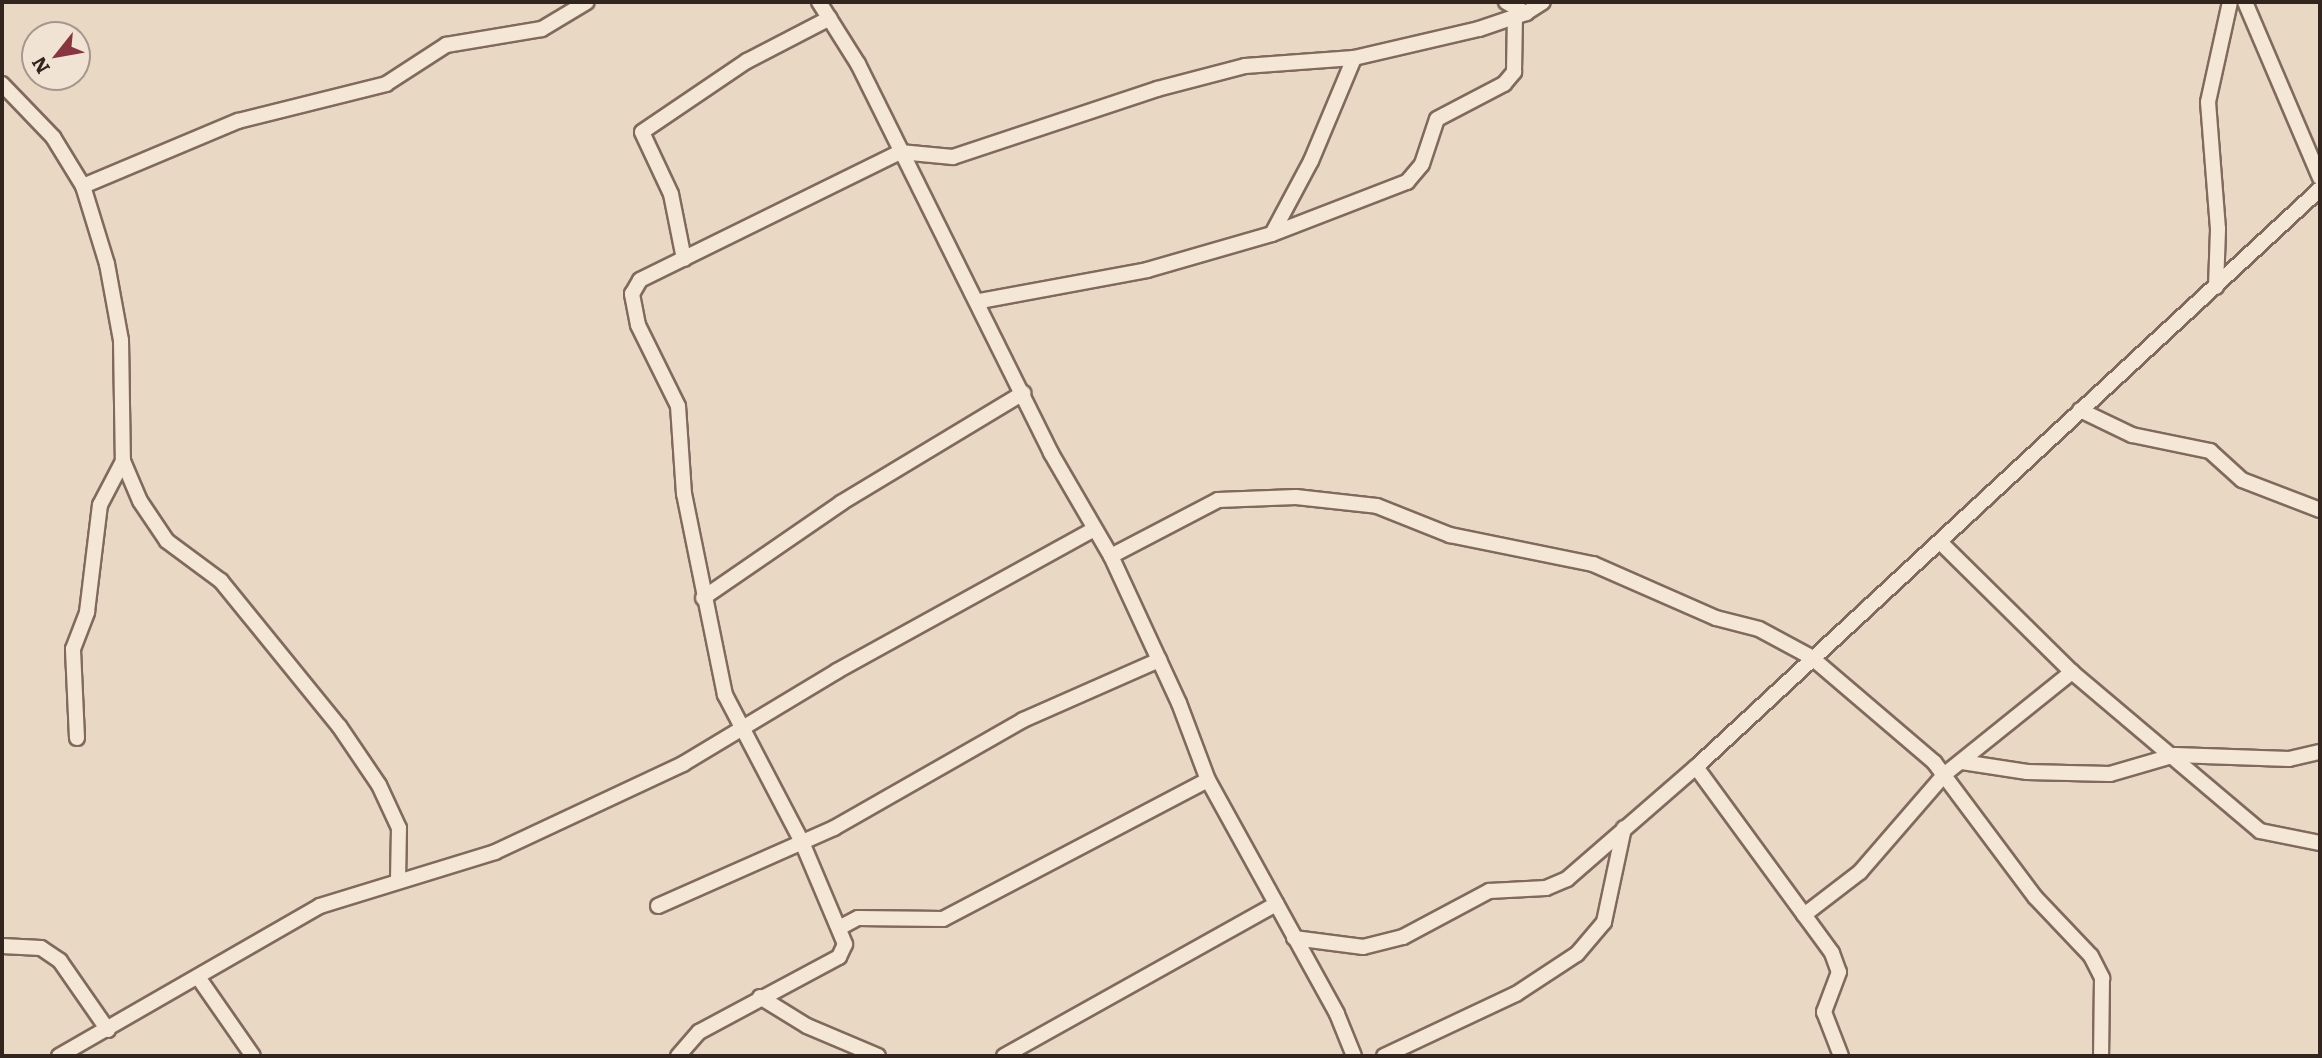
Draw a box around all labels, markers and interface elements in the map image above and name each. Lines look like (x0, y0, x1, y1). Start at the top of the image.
north arrow (21, 21, 91, 91)
text: N (24, 52, 56, 80)

